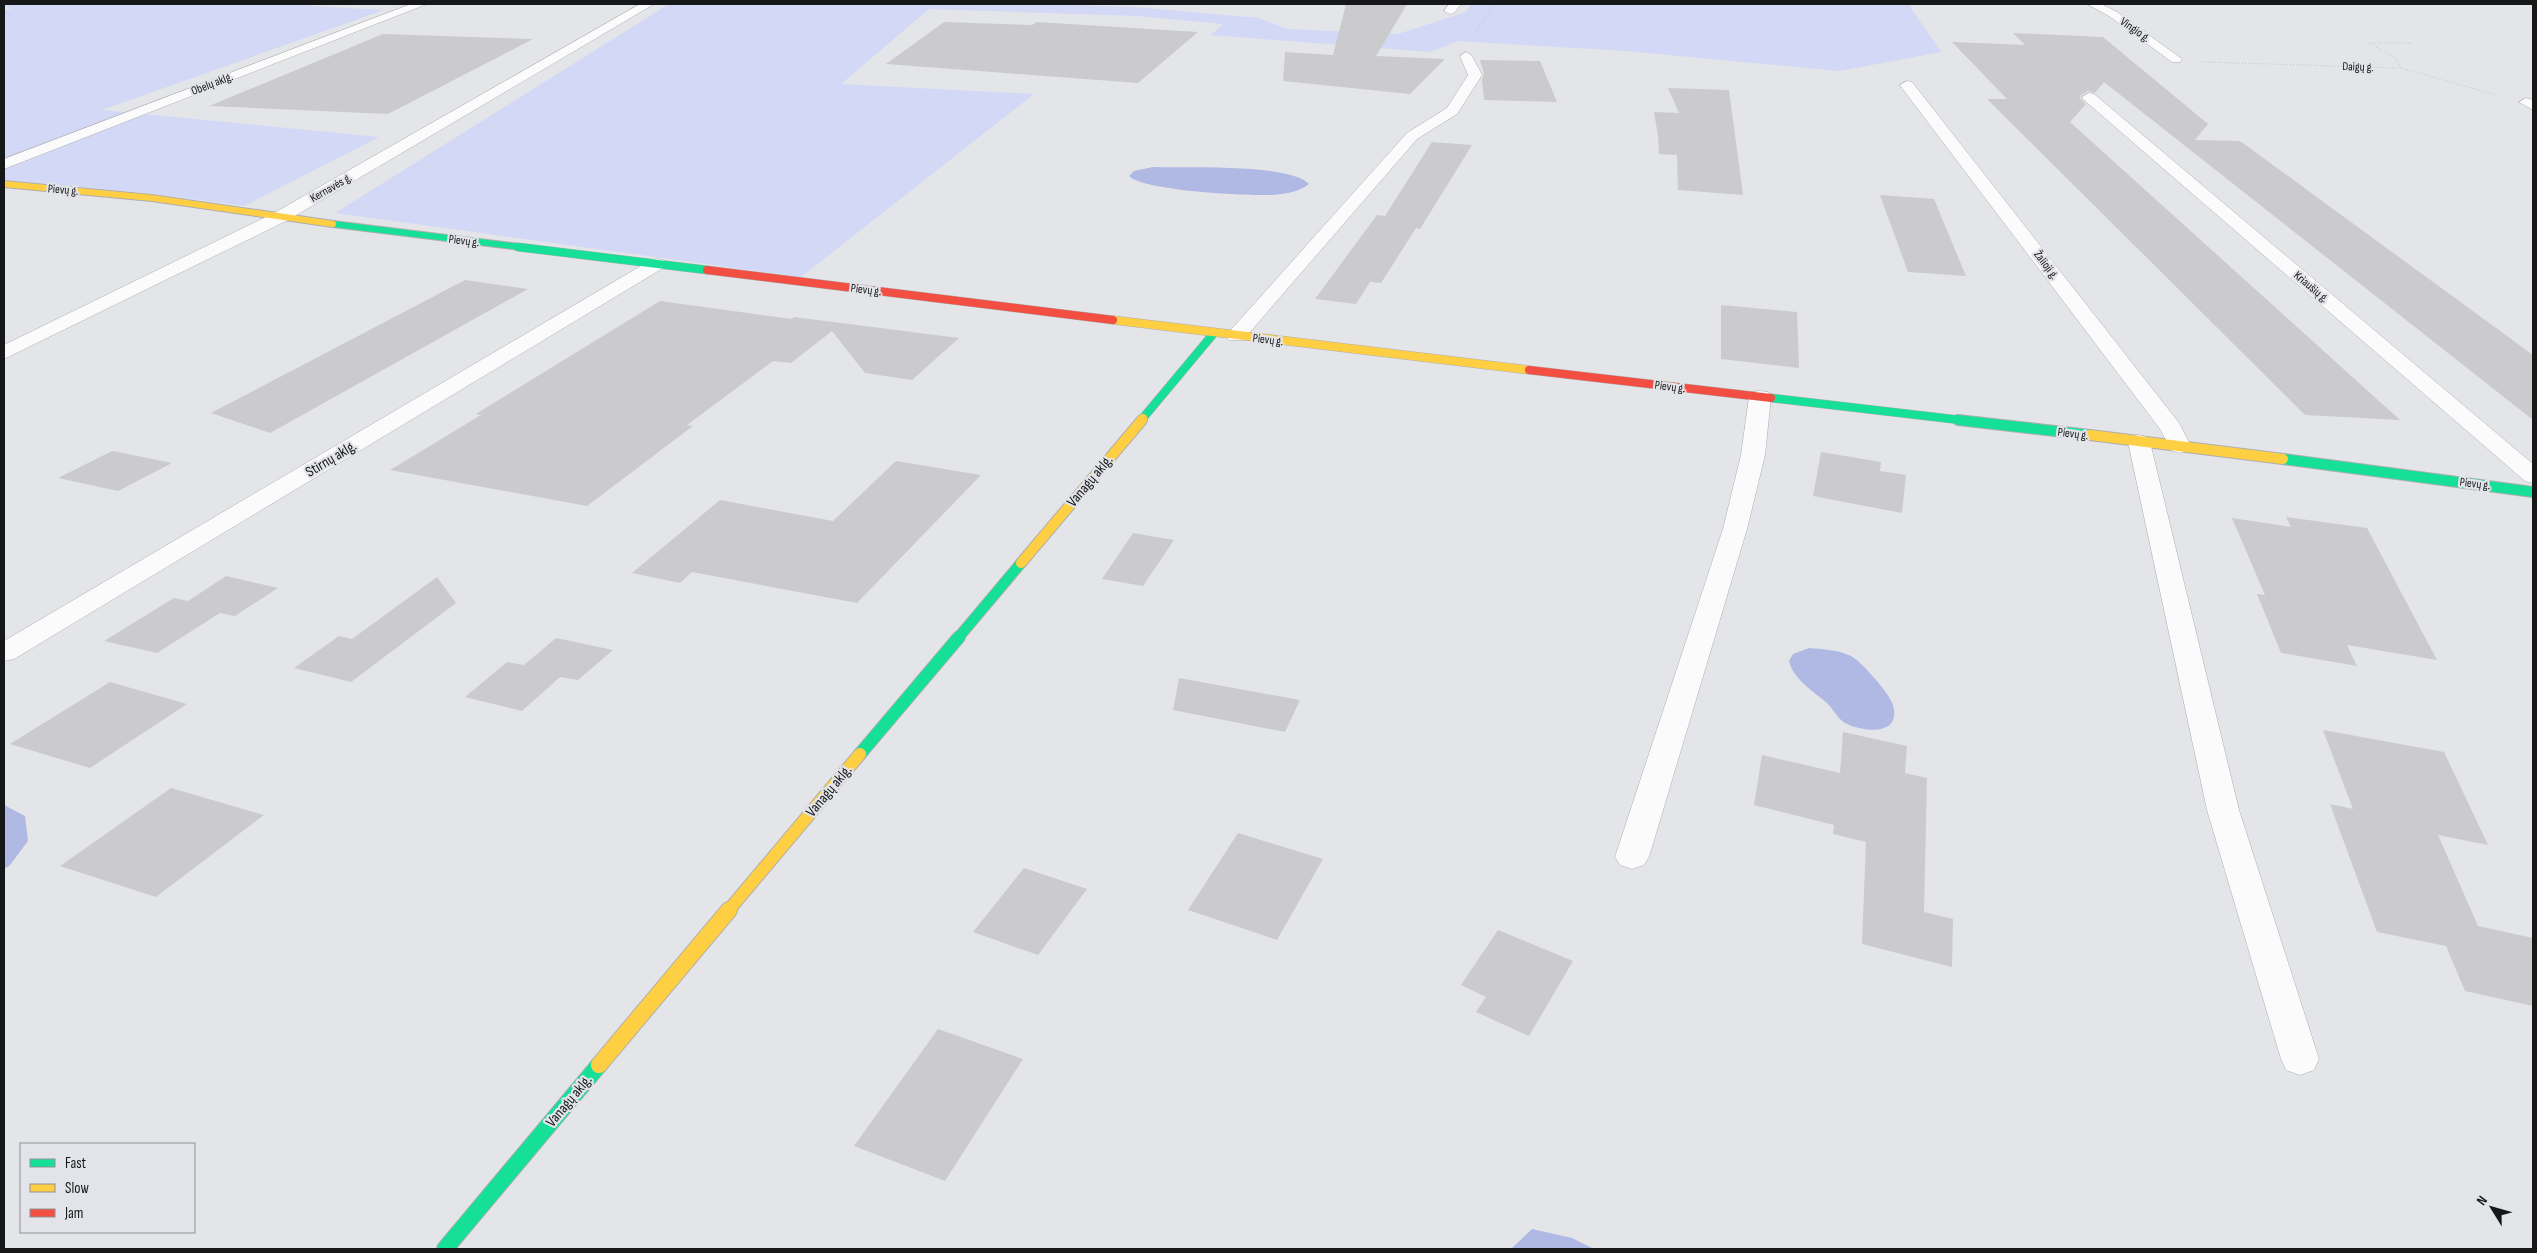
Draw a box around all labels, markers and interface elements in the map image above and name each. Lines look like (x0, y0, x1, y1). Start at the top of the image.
street label: Vingio g. (2117, 14, 2153, 46)
street label: Daigų g. (2342, 59, 2374, 75)
street label: Obelų aklg. (189, 69, 235, 99)
street label: Kernavės g. (307, 170, 355, 206)
street label: Pievų g. (47, 181, 79, 199)
street label: Pievų g. (448, 232, 480, 250)
street label: Žalioji g. (2030, 248, 2062, 282)
street label: Kriaušių g. (2290, 268, 2332, 306)
street label: Pievų g. (850, 281, 882, 299)
street label: Pievų g. (1252, 331, 1284, 349)
street label: Pievų g. (1654, 378, 1686, 396)
street label: Pievų g. (2057, 425, 2089, 443)
street label: Stirnų aklg. (302, 436, 360, 482)
street label: Vanagų aklg. (1063, 451, 1117, 511)
street label: Pievų g. (2459, 475, 2491, 493)
street label: Vanagų aklg. (802, 761, 856, 821)
street label: Vanagų aklg. (542, 1071, 596, 1131)
legend (20, 1143, 195, 1233)
text: Fast (65, 1154, 87, 1173)
text: Slow (65, 1179, 89, 1198)
north arrow (2467, 1183, 2517, 1233)
text: N (2473, 1192, 2491, 1209)
text: Jam (64, 1204, 83, 1223)

